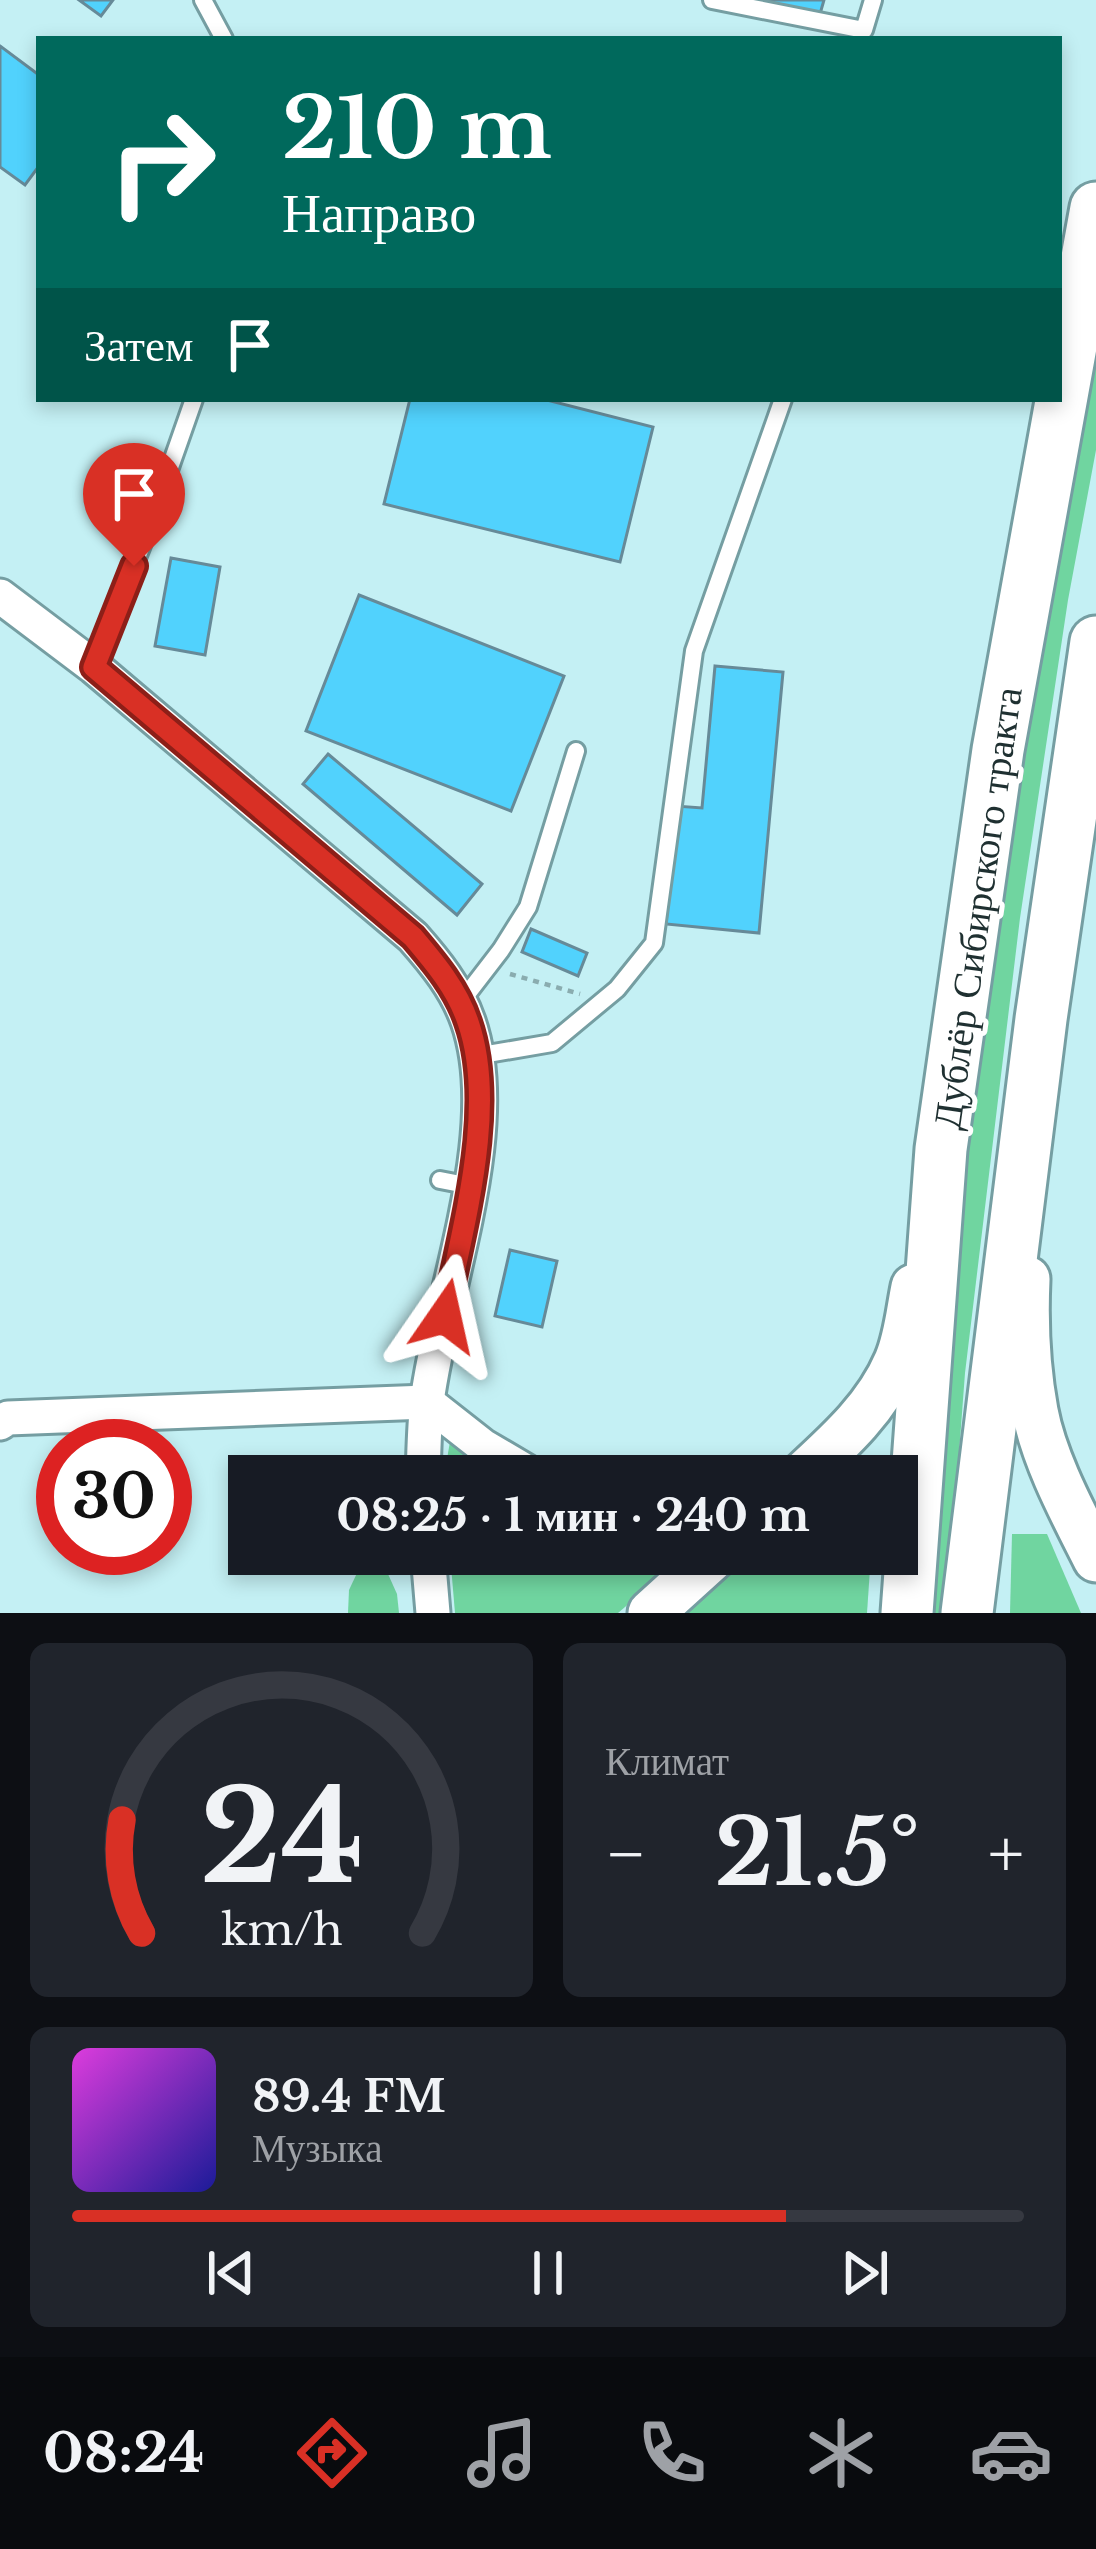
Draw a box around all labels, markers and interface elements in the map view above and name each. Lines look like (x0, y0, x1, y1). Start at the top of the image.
text: 210 m (282, 77, 552, 181)
icon: right (84, 84, 240, 240)
text: Направо (282, 180, 476, 247)
icon: arrive (217, 312, 283, 378)
text: Затем (84, 317, 193, 373)
pin (83, 443, 185, 566)
icon: arrive (101, 461, 167, 527)
street label: Дублёр Сибирского тракта (922, 684, 1033, 1132)
position arrow (382, 1253, 508, 1379)
speed limit sign: 30 (36, 1419, 192, 1575)
text: 08:25 · 1 мин · 240 m (336, 1487, 810, 1543)
text: Климат (605, 1737, 729, 1786)
text: 24 (199, 1761, 364, 1916)
text: 21.5° (715, 1798, 920, 1909)
text: − (605, 1813, 647, 1895)
text: + (988, 1813, 1024, 1895)
text: km/h (221, 1903, 342, 1957)
text: 89.4 FM (252, 2068, 446, 2124)
text: Музыка (252, 2124, 382, 2173)
icon: previous (198, 2240, 264, 2306)
icon: pause (515, 2240, 581, 2306)
icon: next (832, 2240, 898, 2306)
icon: directions (290, 2411, 374, 2495)
icon: music (460, 2411, 544, 2495)
icon: phone (630, 2411, 714, 2495)
icon: climate (799, 2411, 883, 2495)
icon: car (969, 2411, 1053, 2495)
text: 08:24 (43, 2420, 204, 2487)

